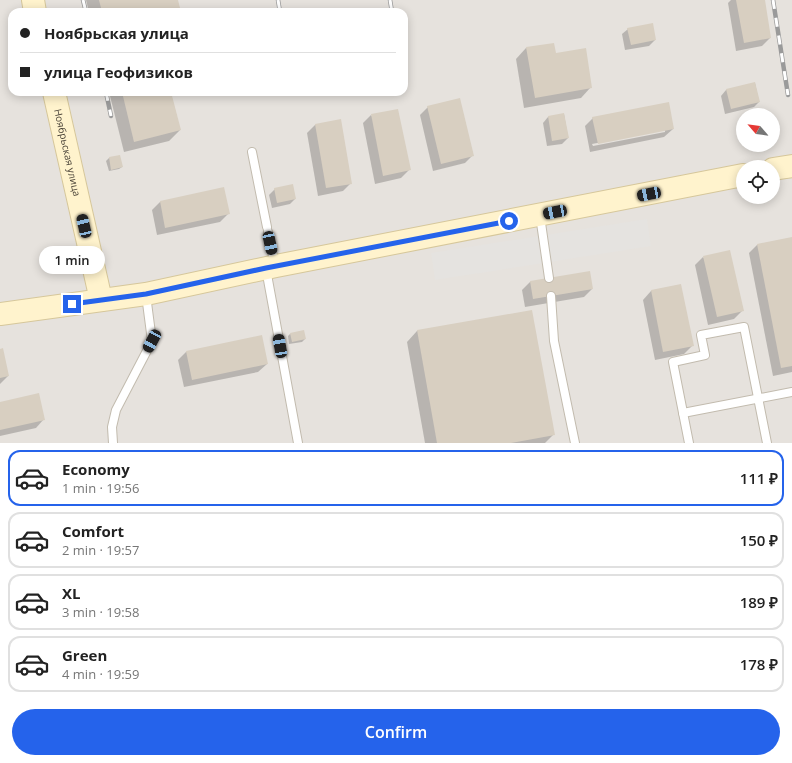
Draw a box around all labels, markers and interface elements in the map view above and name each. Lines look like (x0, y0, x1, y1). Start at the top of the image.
text: Ноябрьская улица (44, 23, 189, 43)
text: улица Геофизиков (44, 62, 193, 82)
street label: Ноябрьская улица (51, 107, 84, 198)
north arrow (736, 108, 780, 152)
map controls (736, 108, 780, 204)
button: locate (736, 160, 780, 204)
car (636, 186, 662, 202)
car (542, 204, 568, 220)
route start (500, 212, 518, 230)
car (75, 213, 93, 239)
car (262, 230, 278, 256)
callout: 1 min (39, 246, 105, 274)
text: 1 min (54, 251, 90, 269)
route end (63, 295, 81, 313)
car (141, 328, 163, 354)
car (272, 333, 288, 359)
text: Economy (62, 459, 130, 479)
icon: car (14, 460, 50, 496)
text: 111 ₽ (740, 468, 778, 488)
text: 1 min · 19:56 (62, 479, 139, 497)
text: Comfort (62, 521, 124, 541)
icon: car (14, 522, 50, 558)
text: 150 ₽ (740, 530, 778, 550)
text: 2 min · 19:57 (62, 541, 139, 559)
text: XL (62, 583, 80, 603)
icon: car (14, 584, 50, 620)
text: 189 ₽ (740, 592, 778, 612)
text: 3 min · 19:58 (62, 603, 139, 621)
text: Green (62, 645, 107, 665)
icon: car (14, 646, 50, 682)
text: 178 ₽ (740, 654, 778, 674)
text: 4 min · 19:59 (62, 665, 139, 683)
button: Confirm (12, 709, 780, 755)

